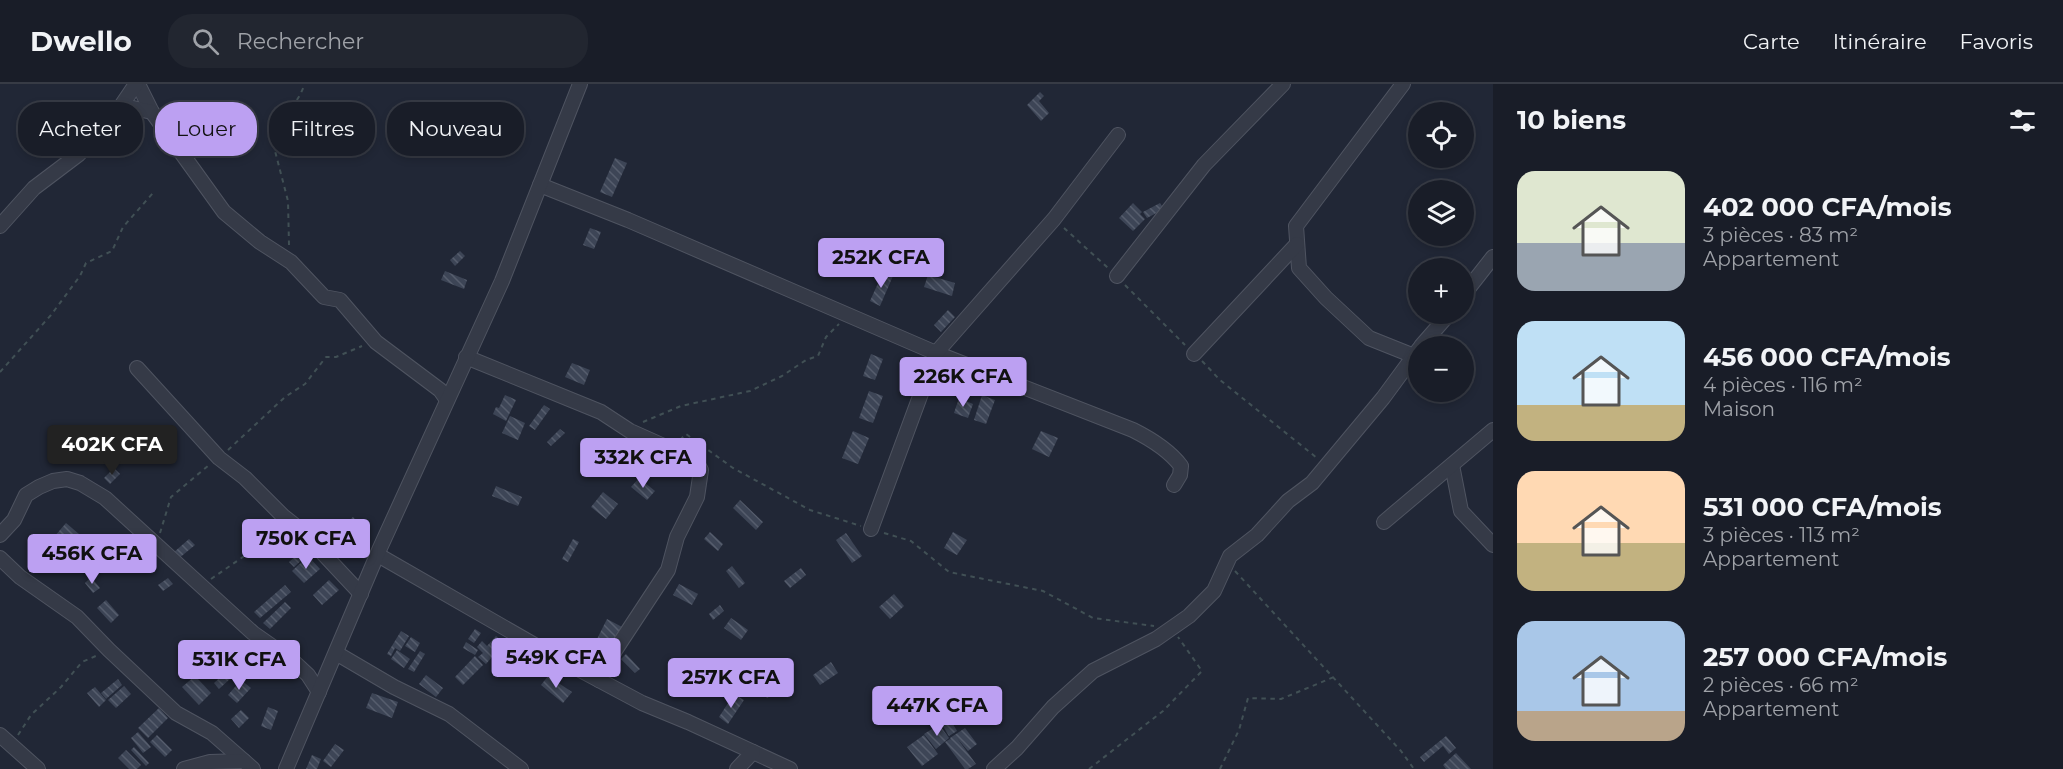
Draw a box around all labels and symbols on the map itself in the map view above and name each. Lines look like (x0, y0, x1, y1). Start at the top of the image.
pin: 252K CFA (819, 238, 943, 289)
pin: 226K CFA (901, 357, 1025, 408)
pin: 402K CFA (50, 425, 174, 476)
pin: 332K CFA (581, 438, 705, 489)
pin: 750K CFA (244, 519, 368, 570)
pin: 456K CFA (30, 534, 154, 585)
pin: 549K CFA (494, 638, 618, 689)
pin: 531K CFA (177, 640, 301, 691)
pin: 257K CFA (669, 658, 793, 709)
pin: 447K CFA (875, 686, 999, 737)

